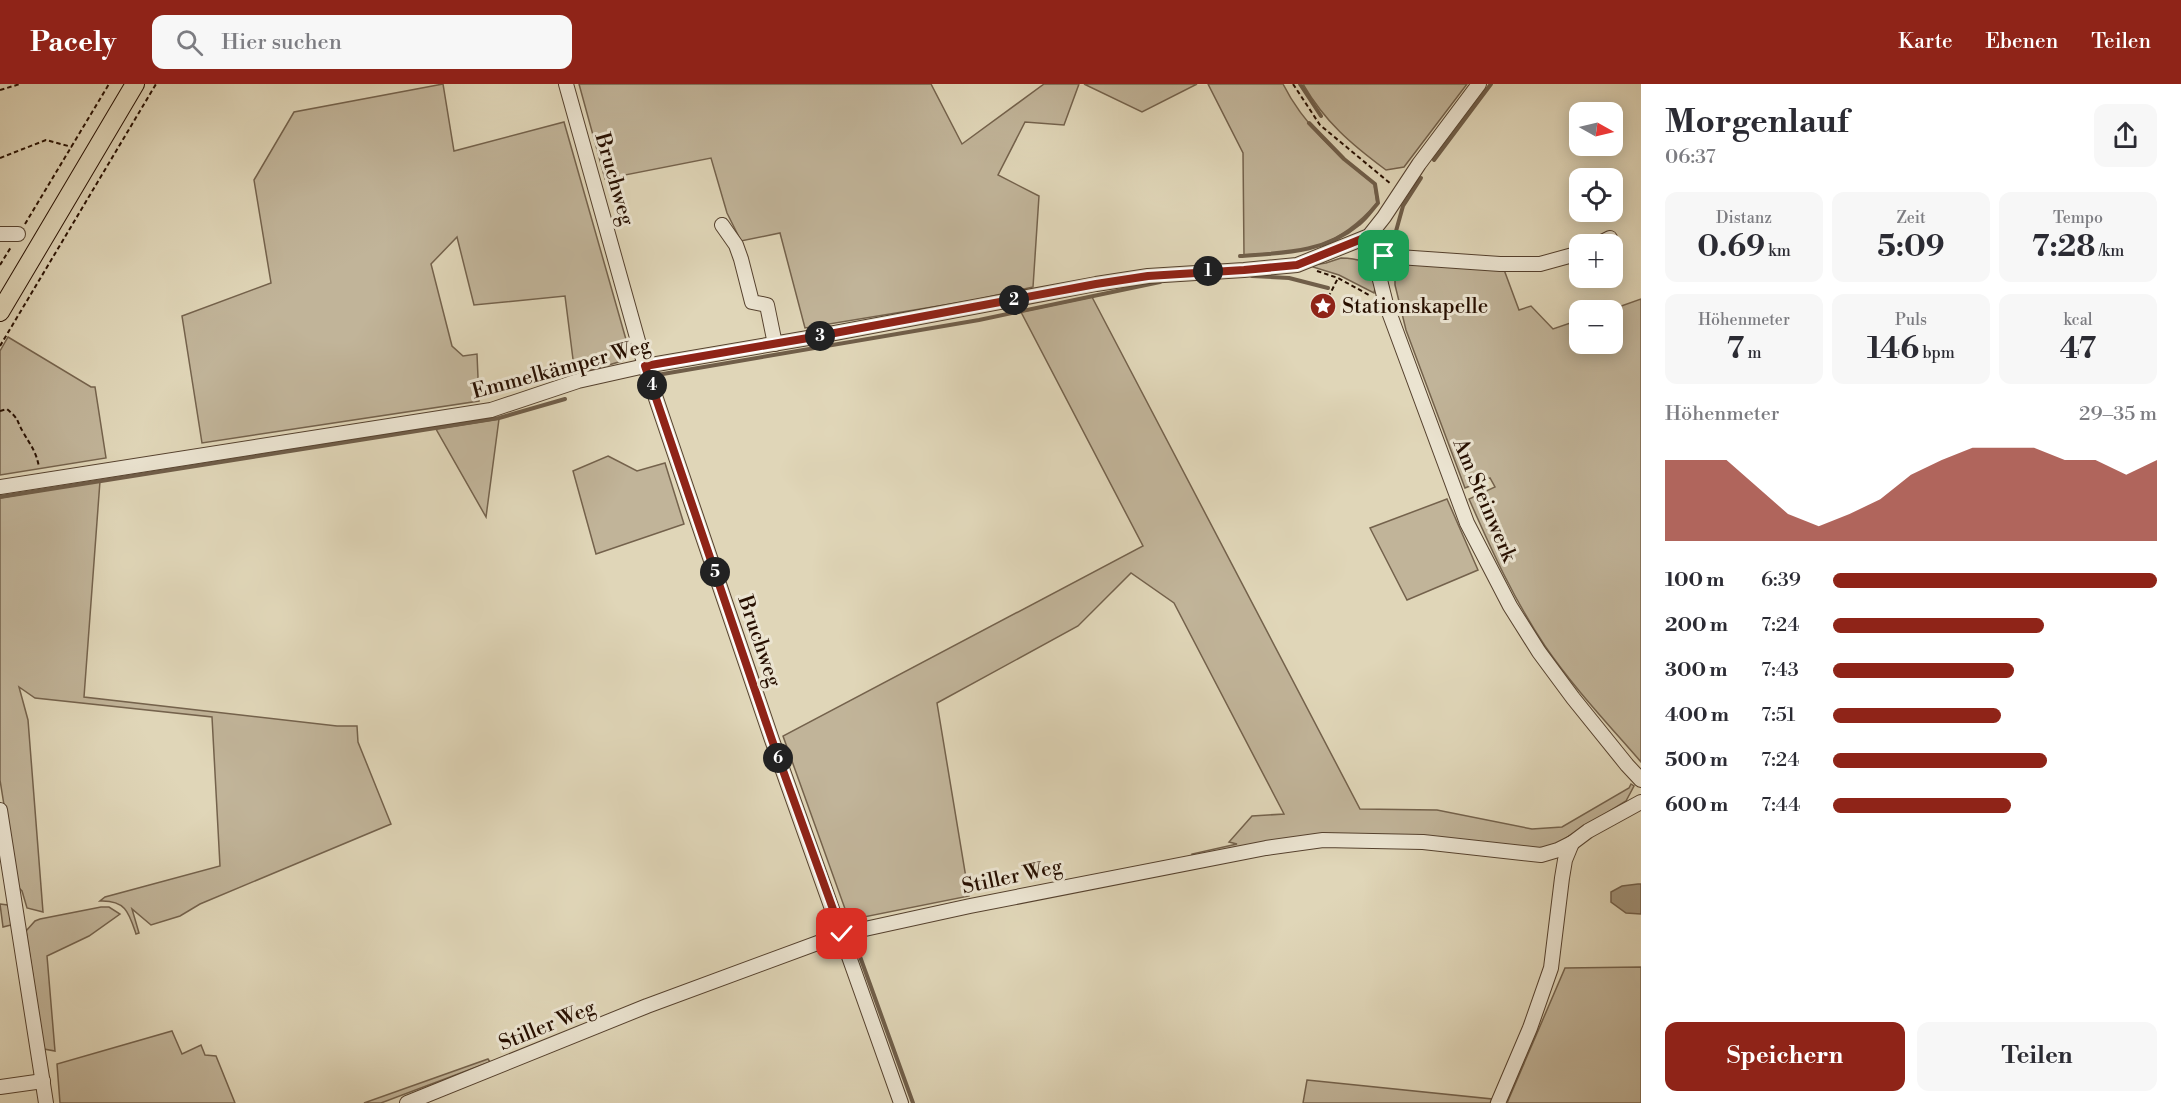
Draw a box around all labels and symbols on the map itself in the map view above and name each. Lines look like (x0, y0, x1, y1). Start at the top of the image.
north arrow (1569, 102, 1623, 156)
street label: Bruchweg (588, 129, 640, 229)
pin (1358, 230, 1409, 281)
pin: 1 (1193, 256, 1223, 286)
pin: 2 (999, 285, 1029, 315)
place icon: Stationskapelle (1308, 291, 1338, 321)
place label: Stationskapelle (1342, 294, 1488, 320)
pin: 3 (805, 321, 835, 351)
street label: Emmelkämper Weg (469, 333, 654, 405)
pin: 4 (637, 370, 667, 400)
street label: Am Steinwerk (1446, 434, 1522, 567)
pin: 5 (700, 557, 730, 587)
street label: Bruchweg (731, 591, 787, 691)
pin: 6 (763, 743, 793, 773)
street label: Stiller Weg (960, 854, 1065, 900)
pin (816, 908, 867, 959)
street label: Stiller Weg (495, 995, 600, 1057)

